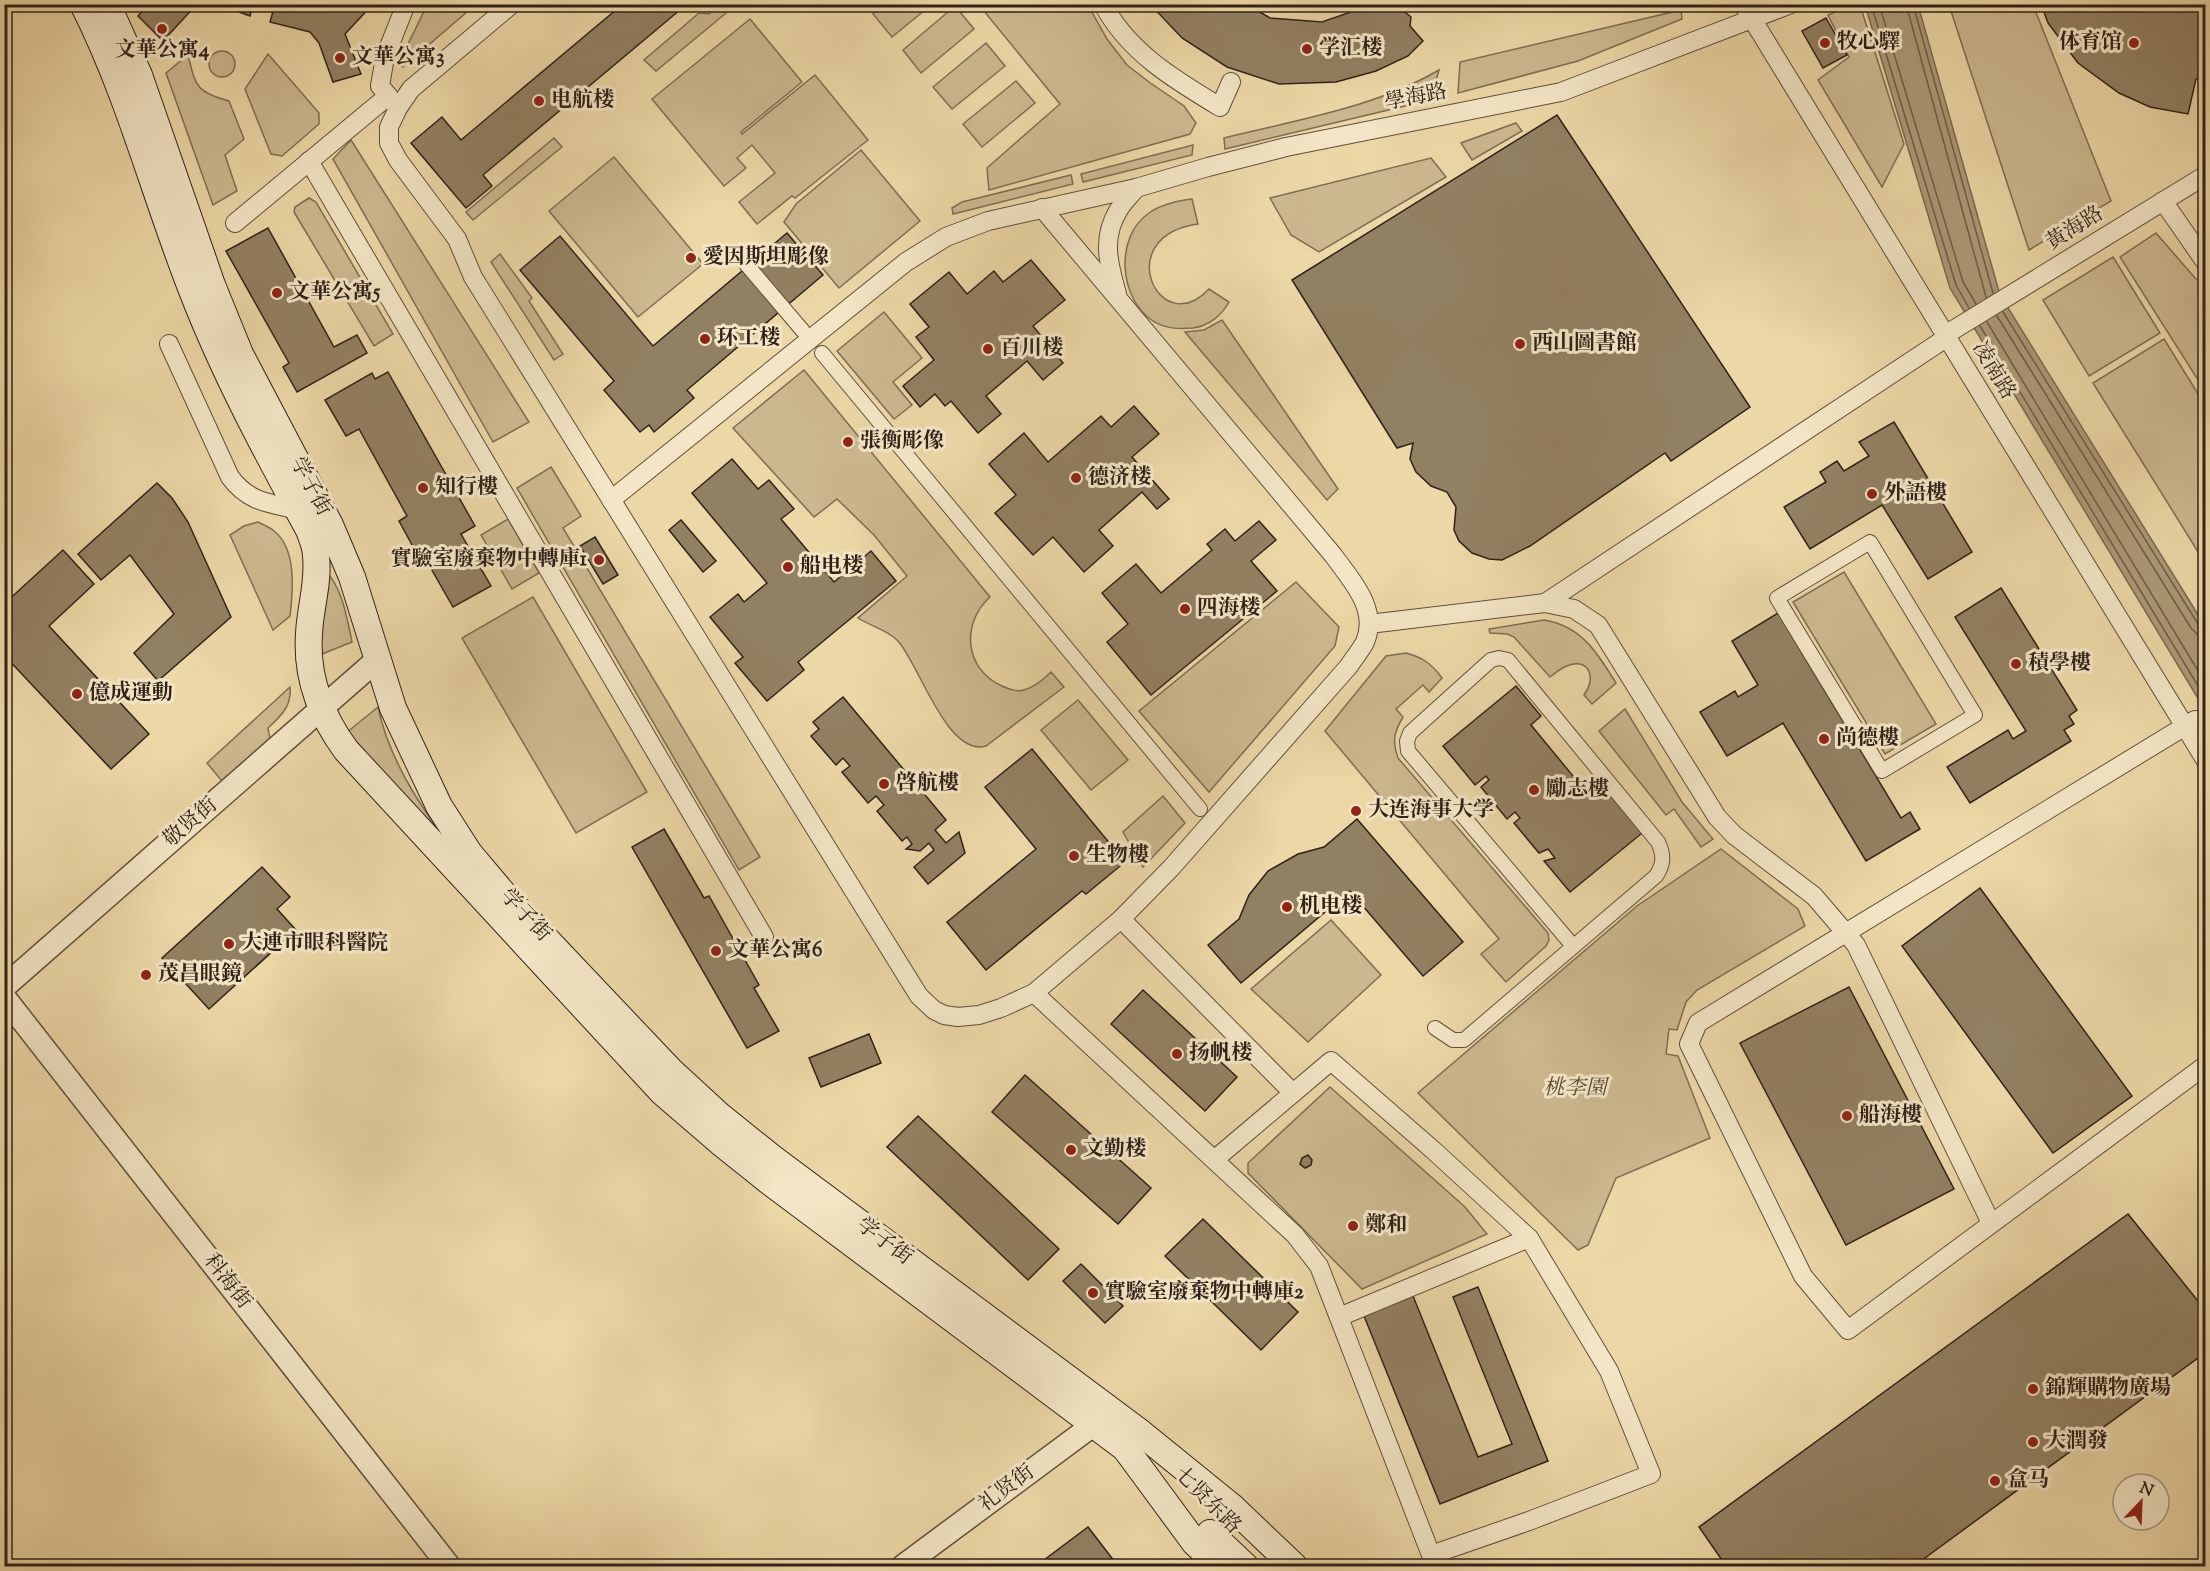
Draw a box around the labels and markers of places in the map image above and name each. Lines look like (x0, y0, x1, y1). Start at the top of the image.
marker: 文華公寓4 (155, 22, 169, 36)
place label: 牧心驛 (1837, 28, 1900, 58)
place label: 体育馆 (2059, 28, 2122, 58)
place label: 学汇楼 (1319, 34, 1382, 64)
place label: 文華公寓4 (115, 36, 210, 66)
marker: 牧心驛 (1818, 36, 1832, 50)
marker: 体育馆 (2127, 36, 2141, 50)
marker: 学汇楼 (1300, 42, 1314, 56)
place label: 文華公寓3 (352, 43, 444, 73)
marker: 文華公寓3 (333, 51, 347, 65)
place label: 电航楼 (551, 86, 614, 116)
marker: 电航楼 (532, 94, 546, 108)
place label: 愛因斯坦彫像 (703, 243, 829, 273)
marker: 愛因斯坦彫像 (684, 251, 698, 265)
place label: 文華公寓5 (289, 278, 381, 308)
marker: 文華公寓5 (270, 286, 284, 300)
place label: 环工楼 (717, 324, 780, 354)
place label: 西山圖書館 (1532, 329, 1637, 359)
marker: 环工楼 (698, 332, 712, 346)
place label: 百川楼 (1000, 334, 1063, 364)
marker: 西山圖書館 (1513, 337, 1527, 351)
marker: 百川楼 (981, 342, 995, 356)
place label: 張衡彫像 (860, 427, 944, 457)
marker: 張衡彫像 (841, 435, 855, 449)
place label: 德济楼 (1088, 463, 1151, 493)
marker: 德济楼 (1069, 471, 1083, 485)
place label: 知行樓 (435, 473, 498, 503)
place label: 外語樓 (1884, 479, 1947, 509)
marker: 知行樓 (416, 481, 430, 495)
marker: 外語樓 (1865, 487, 1879, 501)
place label: 實驗室廢棄物中轉庫1 (391, 545, 588, 575)
place label: 船电楼 (800, 552, 863, 582)
marker: 實驗室廢棄物中轉庫1 (592, 553, 606, 567)
marker: 船电楼 (781, 560, 795, 574)
place label: 四海楼 (1197, 594, 1260, 624)
marker: 四海楼 (1178, 602, 1192, 616)
place label: 積學樓 (2028, 649, 2091, 679)
marker: 積學樓 (2009, 657, 2023, 671)
place label: 億成運動 (89, 679, 173, 709)
marker: 億成運動 (70, 687, 84, 701)
place label: 尚德樓 (1836, 724, 1899, 754)
marker: 尚德樓 (1817, 732, 1831, 746)
place label: 啓航樓 (896, 769, 959, 799)
place label: 勵志樓 (1546, 775, 1609, 805)
marker: 啓航樓 (877, 777, 891, 791)
marker: 勵志樓 (1527, 783, 1541, 797)
place label: 大连海事大学 (1368, 796, 1494, 826)
marker: 大连海事大学 (1349, 804, 1363, 818)
place label: 生物樓 (1086, 841, 1149, 871)
marker: 生物樓 (1067, 849, 1081, 863)
place label: 机电楼 (1299, 892, 1362, 922)
marker: 机电楼 (1280, 900, 1294, 914)
place label: 大連市眼科醫院 (241, 929, 388, 959)
place label: 文華公寓6 (728, 936, 822, 966)
marker: 大連市眼科醫院 (222, 937, 236, 951)
marker: 文華公寓6 (709, 944, 723, 958)
place label: 茂昌眼鏡 (158, 960, 242, 990)
marker: 茂昌眼鏡 (139, 968, 153, 982)
place label: 扬帆楼 (1189, 1039, 1252, 1069)
marker: 扬帆楼 (1170, 1047, 1184, 1061)
place label: 船海樓 (1859, 1101, 1922, 1131)
marker: 船海樓 (1840, 1109, 1854, 1123)
place label: 文勤楼 (1083, 1135, 1146, 1165)
marker: 文勤楼 (1064, 1143, 1078, 1157)
place label: 鄭和 (1365, 1211, 1407, 1241)
marker: 鄭和 (1346, 1219, 1360, 1233)
place label: 實驗室廢棄物中轉庫2 (1105, 1278, 1304, 1308)
marker: 實驗室廢棄物中轉庫2 (1086, 1286, 1100, 1300)
place label: 錦輝購物廣場 (2045, 1374, 2171, 1404)
marker: 錦輝購物廣場 (2026, 1382, 2040, 1396)
place label: 大潤發 (2045, 1427, 2108, 1457)
marker: 大潤發 (2026, 1435, 2040, 1449)
place label: 盒马 (2007, 1466, 2049, 1496)
marker: 盒马 (1988, 1474, 2002, 1488)

